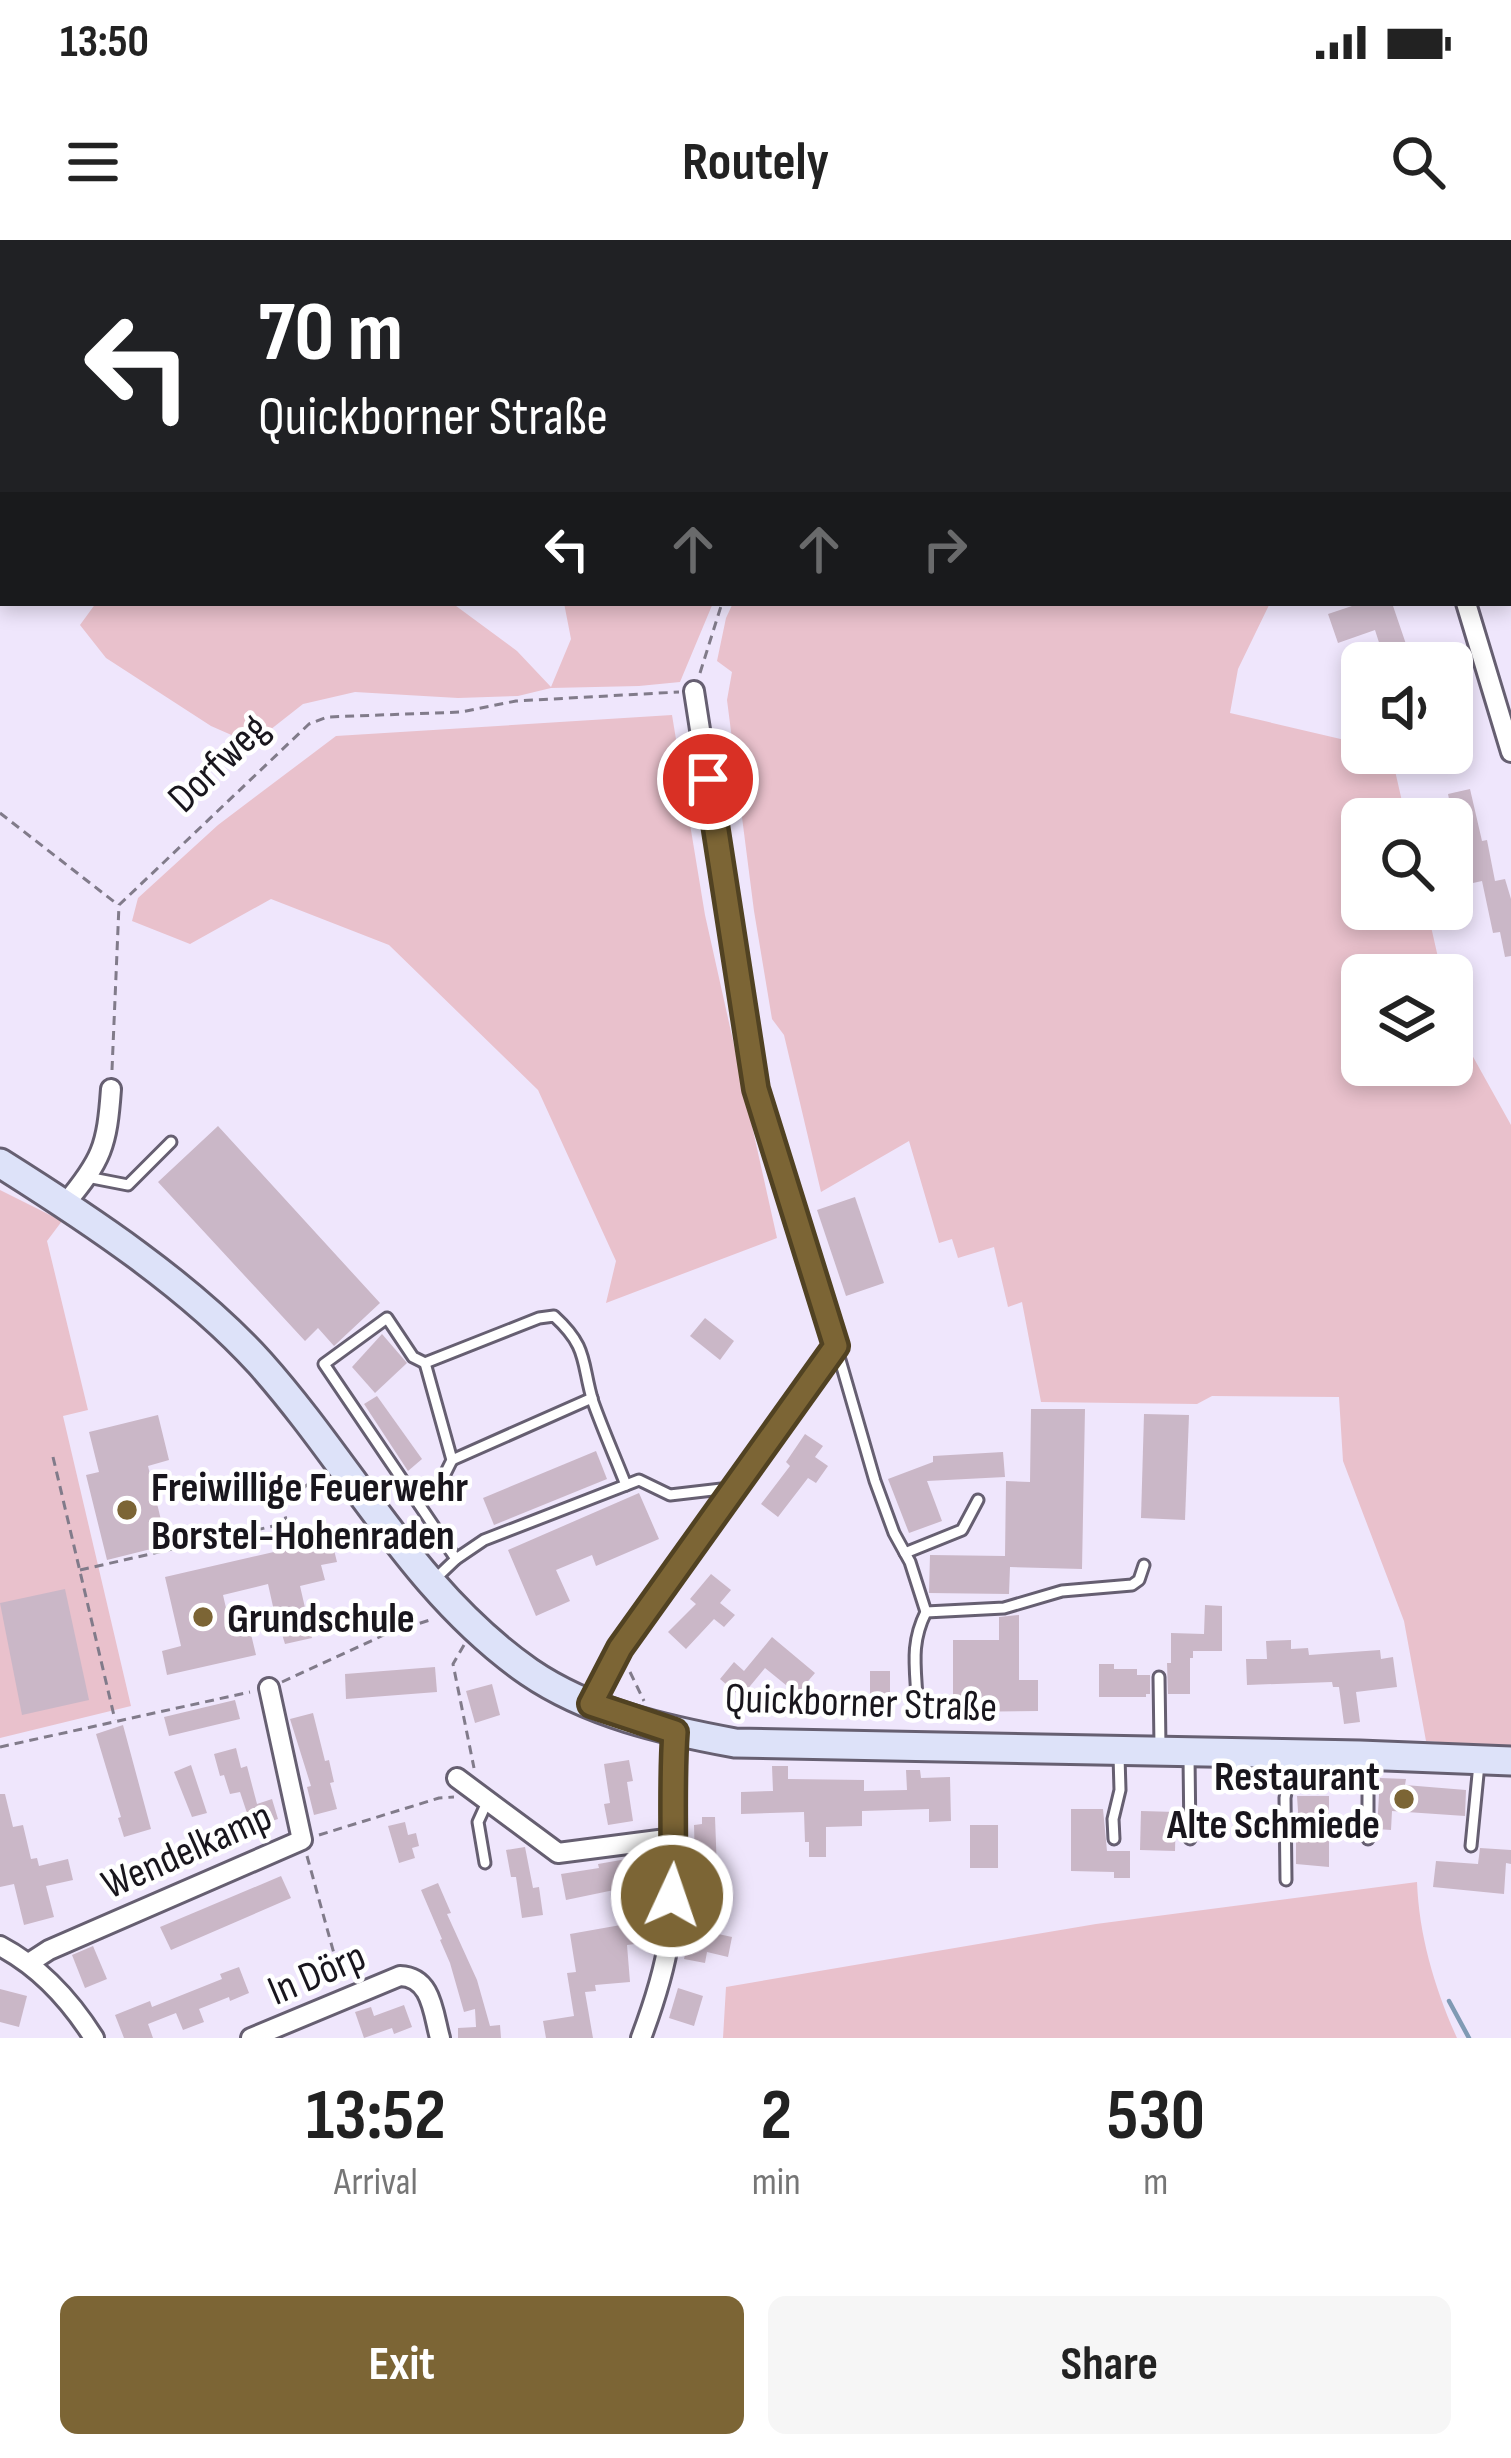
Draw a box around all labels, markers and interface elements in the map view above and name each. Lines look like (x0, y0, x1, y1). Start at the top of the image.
text: 13:50 (60, 15, 149, 70)
icon: menu (60, 129, 126, 195)
icon: search (1385, 129, 1451, 195)
text: Routely (682, 130, 829, 195)
text: 70 m (258, 283, 403, 384)
icon: left (60, 288, 216, 444)
text: Quickborner Straße (258, 385, 608, 450)
icon: left (534, 516, 600, 582)
icon: ahead (660, 516, 726, 582)
icon: ahead (786, 516, 852, 582)
icon: right (912, 516, 978, 582)
map controls (1341, 642, 1473, 1086)
button: sound (1341, 642, 1473, 774)
street label: Dorfweg (158, 704, 280, 824)
pin (657, 728, 759, 830)
icon: arrive (675, 746, 741, 812)
button: search (1341, 798, 1473, 930)
button: layers (1341, 954, 1473, 1086)
place label: Freiwillige Feuerwehr Borstel-Hohenraden (151, 1463, 468, 1562)
marker: Freiwillige Feuerwehr Borstel-Hohenraden (114, 1497, 140, 1523)
place label: Grundschule (227, 1594, 415, 1645)
marker: Grundschule (190, 1604, 216, 1630)
street label: Quickborner Straße (724, 1673, 998, 1734)
place label: Restaurant Alte Schmiede (1166, 1752, 1380, 1851)
marker: Restaurant Alte Schmiede (1391, 1786, 1417, 1812)
street label: Wendelkamp (94, 1791, 280, 1911)
position arrow (609, 1833, 735, 1959)
street label: In Dörp (261, 1931, 373, 2017)
text: 13:52 (306, 2073, 446, 2160)
text: 2 (761, 2073, 792, 2160)
text: 530 (1107, 2073, 1205, 2160)
text: Arrival (334, 2159, 418, 2206)
text: min (752, 2159, 801, 2206)
text: m (1143, 2159, 1168, 2206)
button: Exit (60, 2296, 744, 2434)
button: Share (768, 2296, 1451, 2434)

